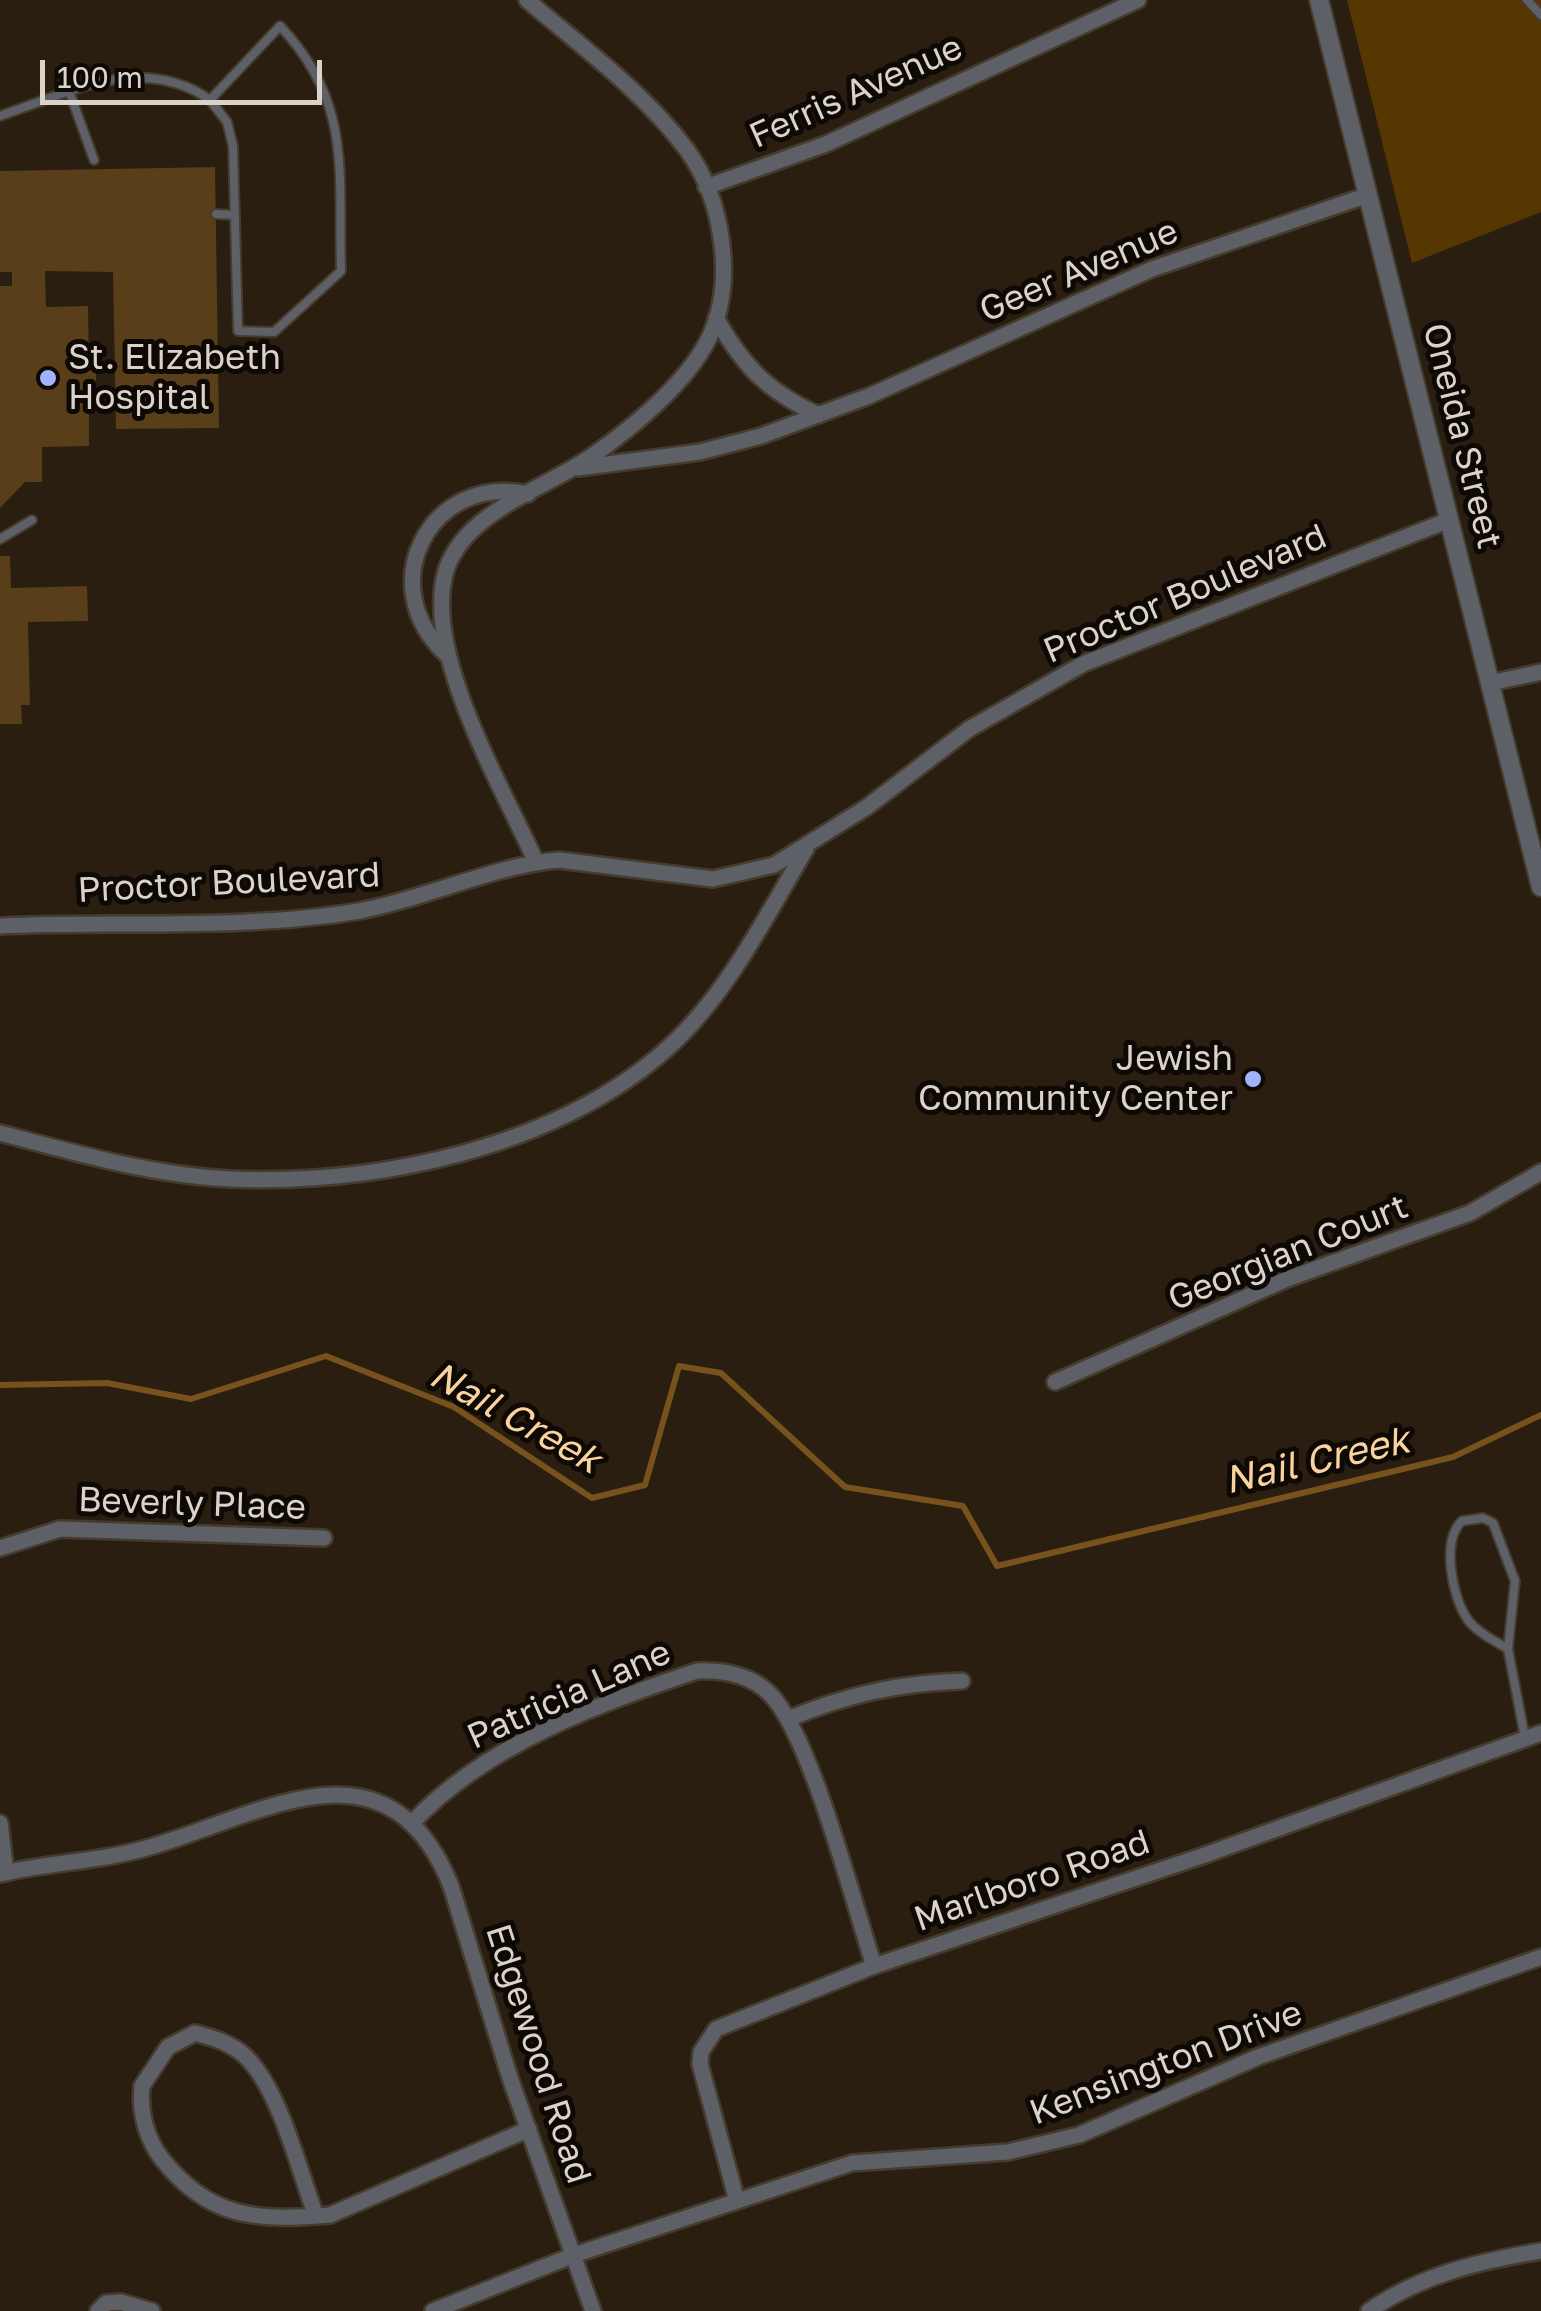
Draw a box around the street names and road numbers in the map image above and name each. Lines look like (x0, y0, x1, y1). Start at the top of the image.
street label: Ferris Avenue (743, 26, 969, 158)
street label: Geer Avenue (974, 210, 1184, 332)
street label: Oneida Street (1414, 319, 1510, 553)
street label: Proctor Boulevard (1037, 515, 1333, 673)
street label: Proctor Boulevard (77, 854, 381, 912)
street label: Georgian Court (1162, 1186, 1414, 1320)
street label: Beverly Place (77, 1479, 307, 1529)
street label: Patricia Lane (461, 1631, 677, 1759)
street label: Marlboro Road (909, 1821, 1155, 1941)
street label: Edgewood Road (476, 1919, 600, 2189)
street label: Kensington Drive (1024, 1992, 1308, 2134)

